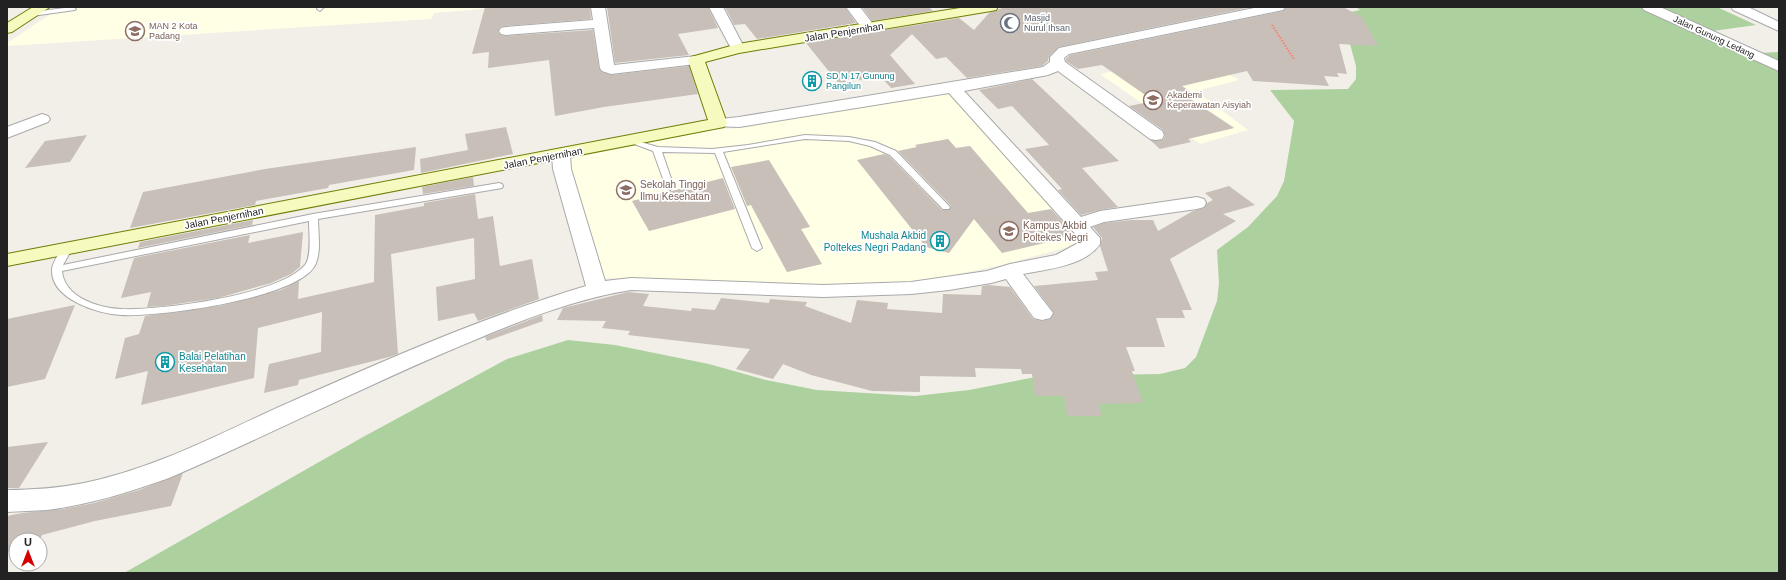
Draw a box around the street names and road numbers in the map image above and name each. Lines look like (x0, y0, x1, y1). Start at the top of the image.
street label: Jalan Gunung Ledang (1672, 14, 1756, 60)
street label: Jalan Penjernihan (804, 20, 884, 44)
street label: Jalan Penjernihan (503, 145, 583, 171)
street label: Jalan Penjernihan (184, 205, 264, 231)

